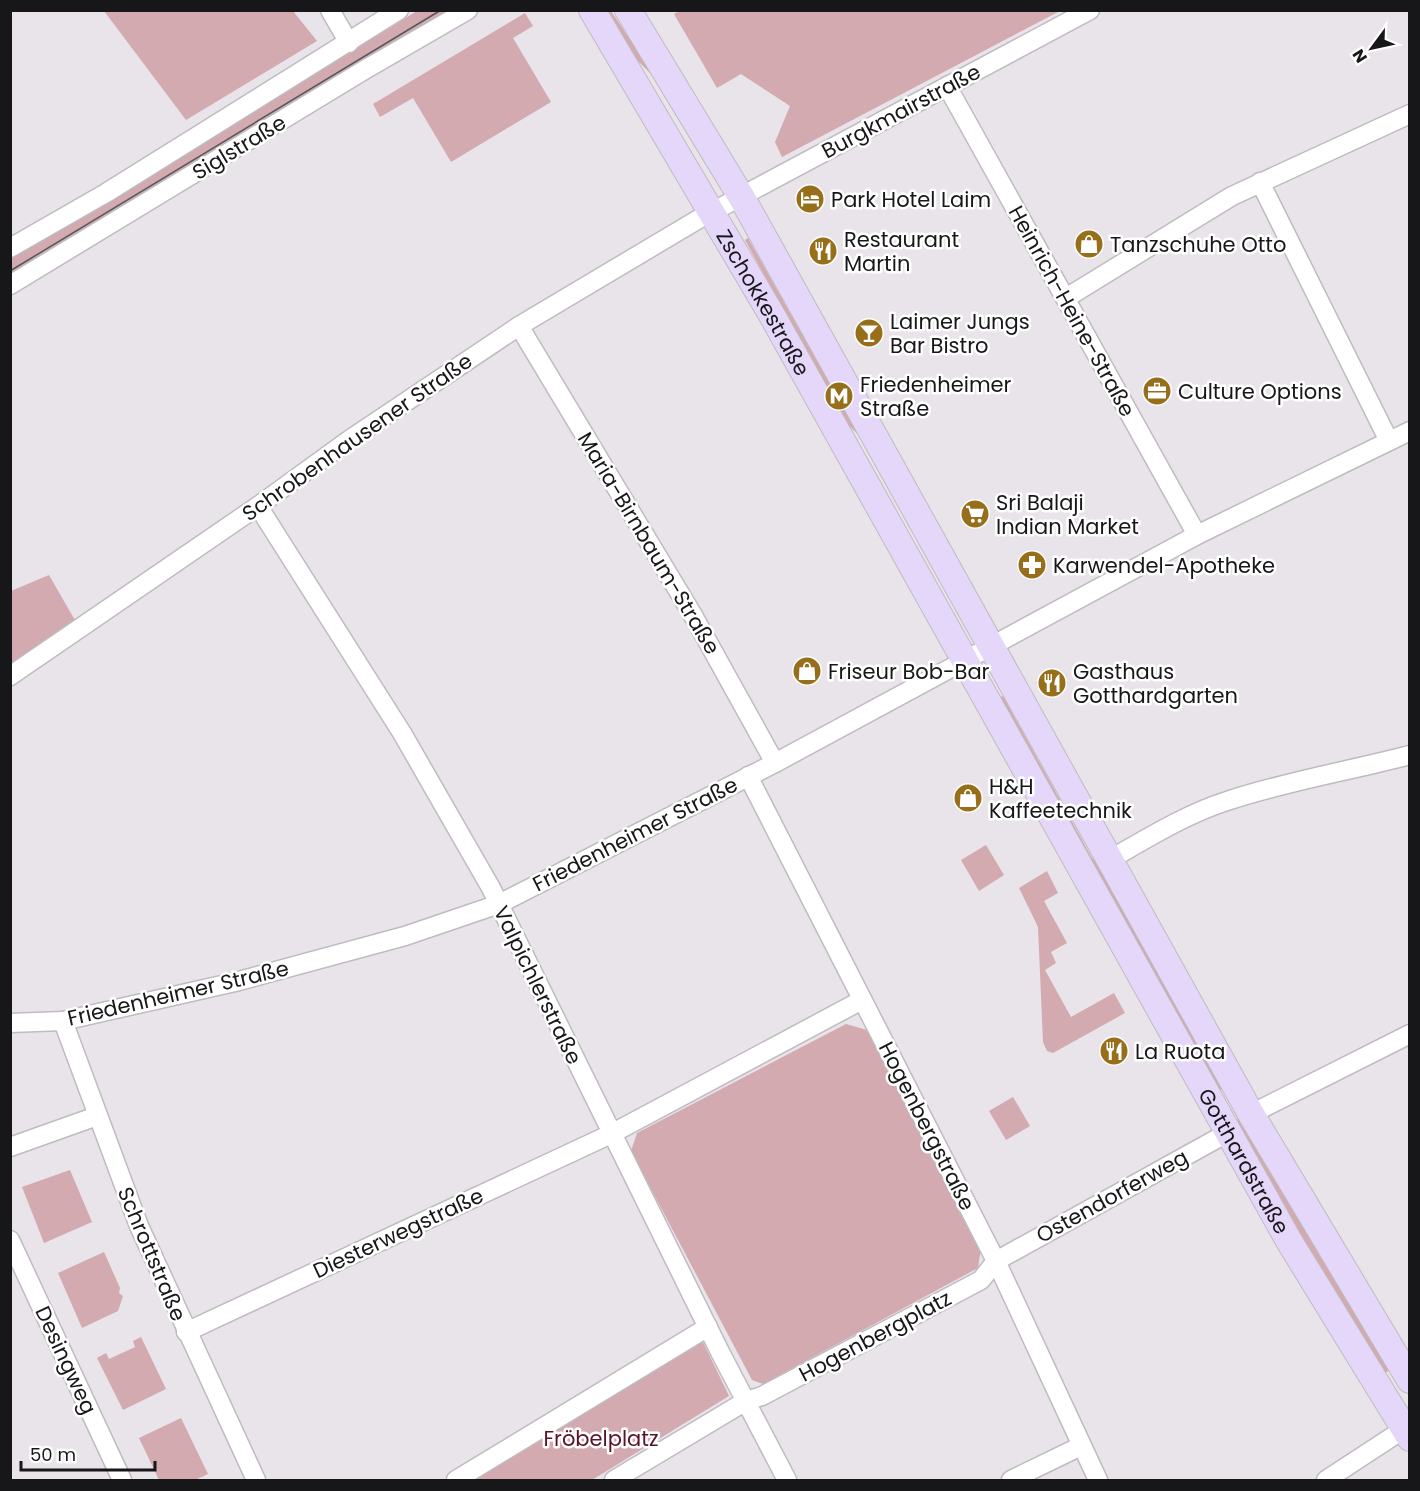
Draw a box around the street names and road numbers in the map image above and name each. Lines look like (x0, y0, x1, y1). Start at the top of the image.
street label: Burgkmairstraße (817, 57, 985, 165)
street label: Siglstraße (187, 108, 291, 186)
street label: Heinrich-Heine-Straße (1002, 200, 1142, 422)
street label: Zschokkestraße (710, 224, 817, 381)
street label: Schrobenhausener Straße (236, 346, 478, 528)
street label: Maria-Birnbaum-Straße (571, 426, 727, 660)
street label: Friedenheimer Straße (528, 770, 742, 898)
street label: Valpichlerstraße (487, 901, 589, 1069)
street label: Friedenheimer Straße (64, 953, 292, 1033)
street label: Hogenbergstraße (872, 1037, 982, 1215)
street label: Gotthardstraße (1192, 1083, 1297, 1239)
street label: Ostendorferweg (1031, 1142, 1193, 1250)
street label: Diesterwegstraße (308, 1181, 488, 1285)
street label: Schrottstraße (111, 1183, 193, 1325)
street label: Hogenbergplatz (794, 1284, 956, 1388)
street label: Desingweg (28, 1301, 104, 1419)

